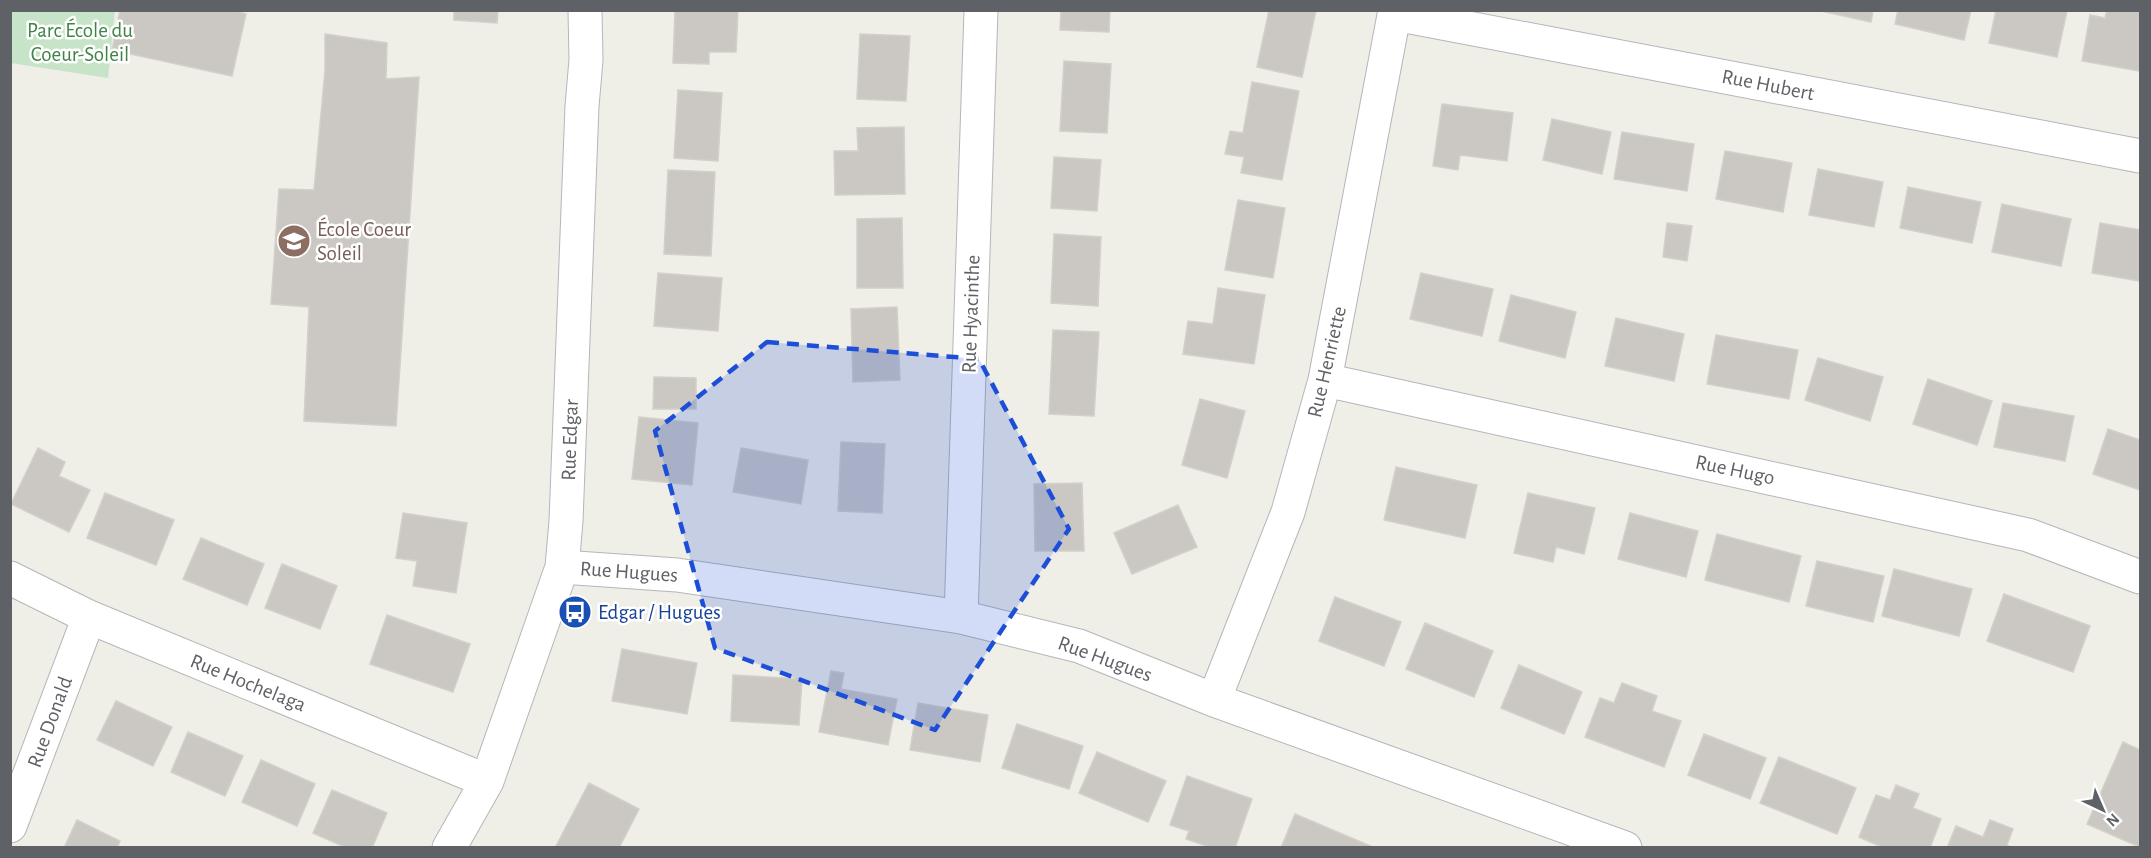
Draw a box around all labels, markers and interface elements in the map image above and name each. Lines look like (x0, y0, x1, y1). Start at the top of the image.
park label: Parc École du Coeur-Soleil (27, 18, 133, 65)
street label: Rue Hubert (1720, 66, 1816, 104)
place label: École Coeur Soleil (317, 217, 411, 264)
school or university icon: École Coeur Soleil (276, 223, 312, 259)
street label: Rue Hyacinthe (958, 254, 984, 374)
street label: Rue Henriette (1304, 304, 1350, 420)
street label: Rue Edgar (558, 399, 582, 481)
street label: Rue Hugo (1693, 451, 1777, 489)
street label: Rue Hugues (579, 558, 679, 586)
bus stop icon: Edgar / Hugues (557, 594, 593, 630)
place label: Edgar / Hugues (598, 602, 721, 623)
street label: Rue Hugues (1055, 632, 1155, 686)
street label: Rue Hochelaga (187, 650, 309, 716)
street label: Rue Donald (24, 674, 76, 770)
north arrow (2073, 780, 2133, 840)
text: N (2103, 810, 2122, 830)

